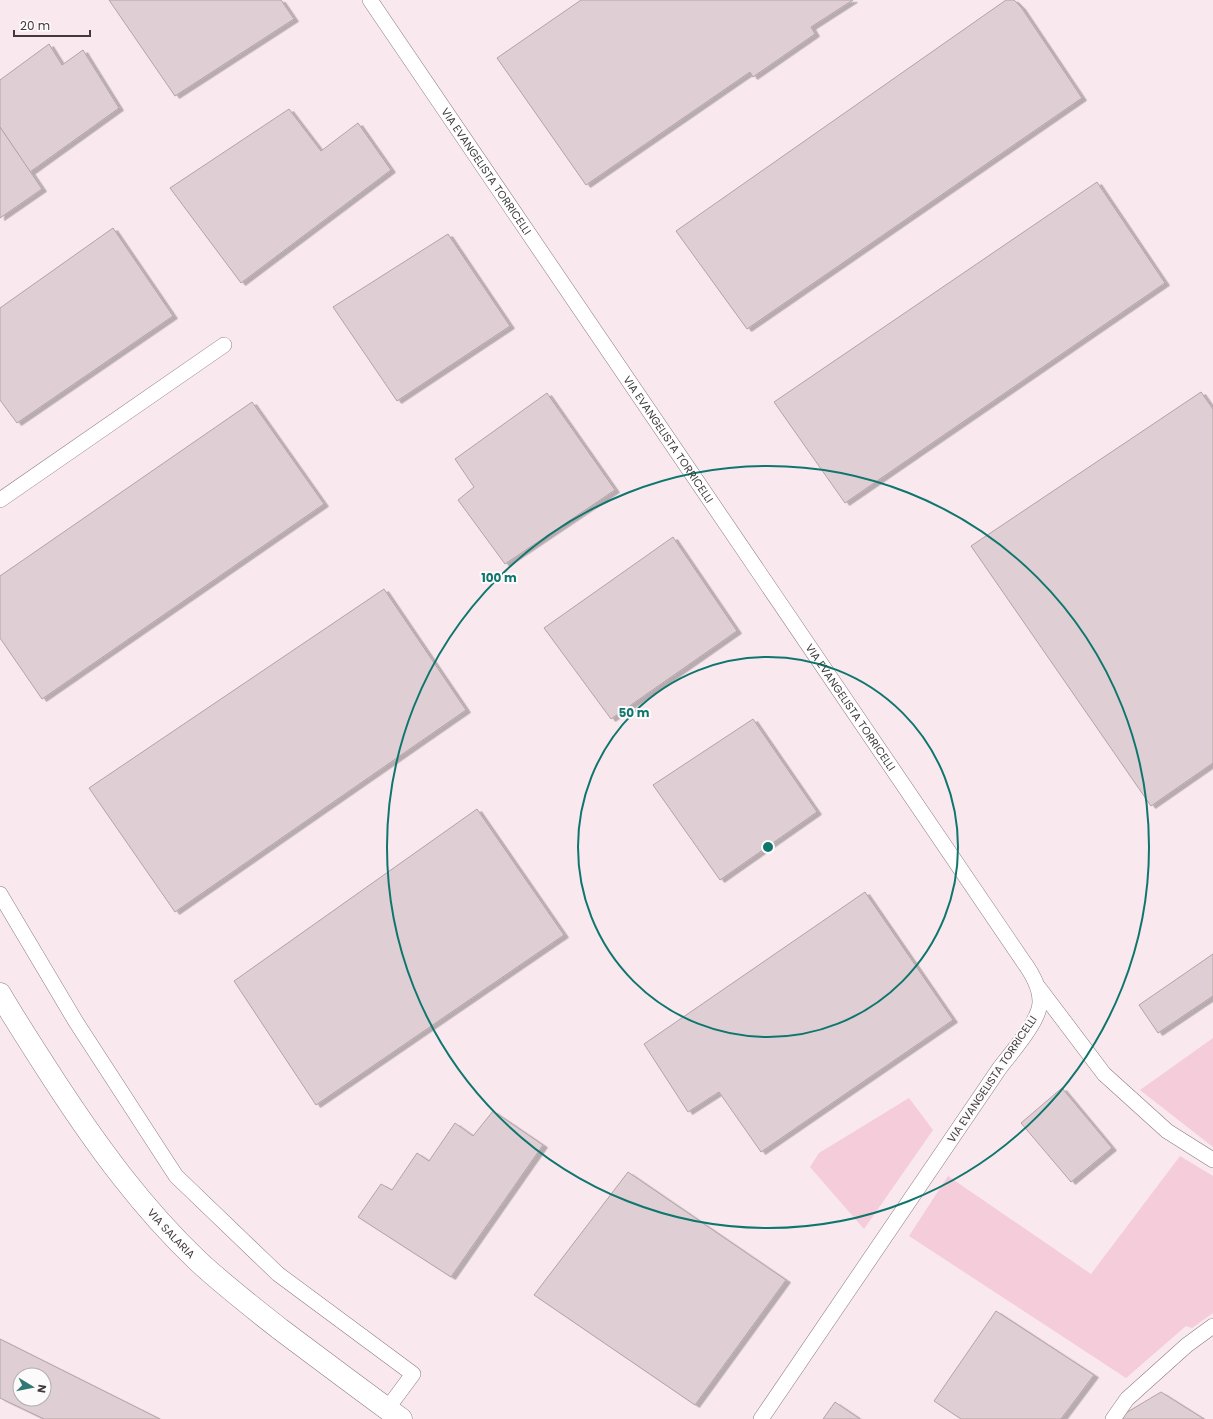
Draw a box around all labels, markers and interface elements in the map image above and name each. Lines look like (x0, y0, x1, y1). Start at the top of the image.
scale bar (14, 12, 90, 38)
text: 20 m (20, 17, 50, 34)
street label: VIA EVANGELISTA TORRICELLI (437, 105, 535, 238)
street label: VIA EVANGELISTA TORRICELLI (620, 373, 717, 506)
text: 100 m (481, 569, 517, 586)
street label: VIA EVANGELISTA TORRICELLI (802, 640, 899, 774)
text: 50 m (619, 704, 650, 721)
centre of rings (761, 840, 775, 854)
street label: VIA EVANGELISTA TORRICELLI (943, 1012, 1041, 1146)
street label: VIA SALARIA (144, 1205, 199, 1263)
north arrow (12, 1367, 52, 1407)
text: N (33, 1383, 50, 1394)

